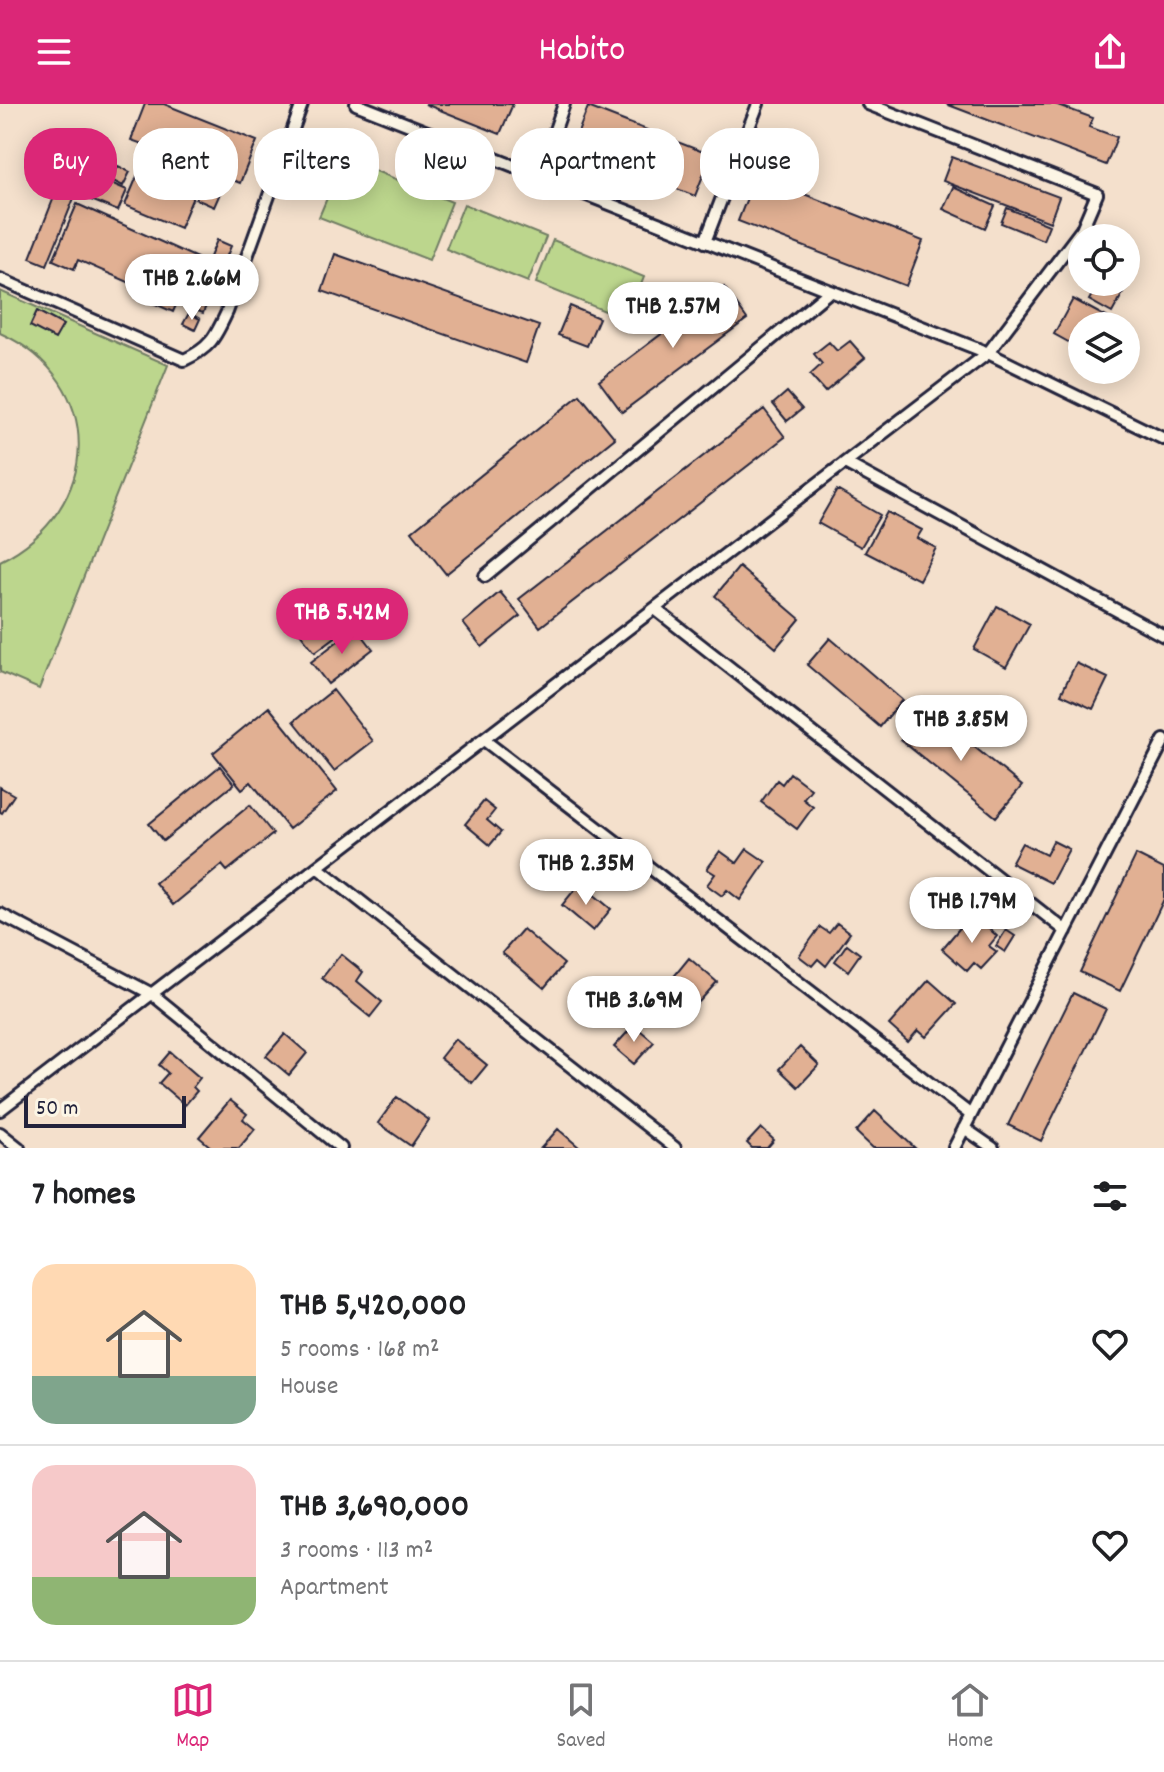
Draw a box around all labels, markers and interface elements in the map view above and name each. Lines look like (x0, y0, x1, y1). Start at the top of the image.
text: Habito (539, 26, 625, 78)
icon: menu (32, 30, 76, 74)
icon: share (1088, 30, 1132, 74)
chip: Buy (24, 128, 117, 200)
chip: Rent (133, 128, 238, 200)
chip: Filters (254, 128, 379, 200)
chip: New (395, 128, 495, 200)
chip: Apartment (511, 128, 684, 200)
chip: House (700, 128, 819, 200)
map controls (1068, 224, 1140, 384)
button: locate (1068, 224, 1140, 296)
pin: THB 2.66M (100, 254, 284, 322)
text: THB 2.66M (143, 261, 241, 298)
pin: THB 2.57M (581, 282, 765, 350)
text: THB 2.57M (626, 289, 720, 326)
button: layers (1068, 312, 1140, 384)
pin: THB 5.42M (250, 588, 434, 656)
text: THB 5.42M (294, 595, 390, 632)
pin: THB 3.85M (869, 695, 1053, 763)
text: THB 3.85M (913, 702, 1009, 739)
pin: THB 2.35M (494, 839, 678, 907)
text: THB 2.35M (538, 846, 634, 883)
pin: THB 1.79M (880, 877, 1064, 945)
text: THB 1.79M (927, 884, 1017, 921)
pin: THB 3.69M (542, 976, 726, 1044)
text: THB 3.69M (585, 983, 683, 1020)
scale bar (24, 1092, 186, 1128)
text: 50 m (36, 1094, 78, 1125)
text: 7 homes (32, 1172, 136, 1221)
icon: filters (1088, 1174, 1132, 1218)
text: THB 5,420,000 (280, 1283, 467, 1332)
icon: home (96, 1296, 192, 1392)
icon: heart (1088, 1322, 1132, 1366)
text: 5 rooms · 168 m² (280, 1332, 440, 1369)
text: House (280, 1369, 338, 1406)
text: THB 3,690,000 (280, 1484, 469, 1533)
icon: home (96, 1497, 192, 1593)
icon: heart (1088, 1523, 1132, 1567)
text: 3 rooms · 113 m² (280, 1533, 433, 1570)
text: Apartment (280, 1570, 389, 1607)
tab: Map (171, 1678, 215, 1757)
tab: Saved (556, 1678, 606, 1757)
tab: Home (947, 1678, 993, 1757)

